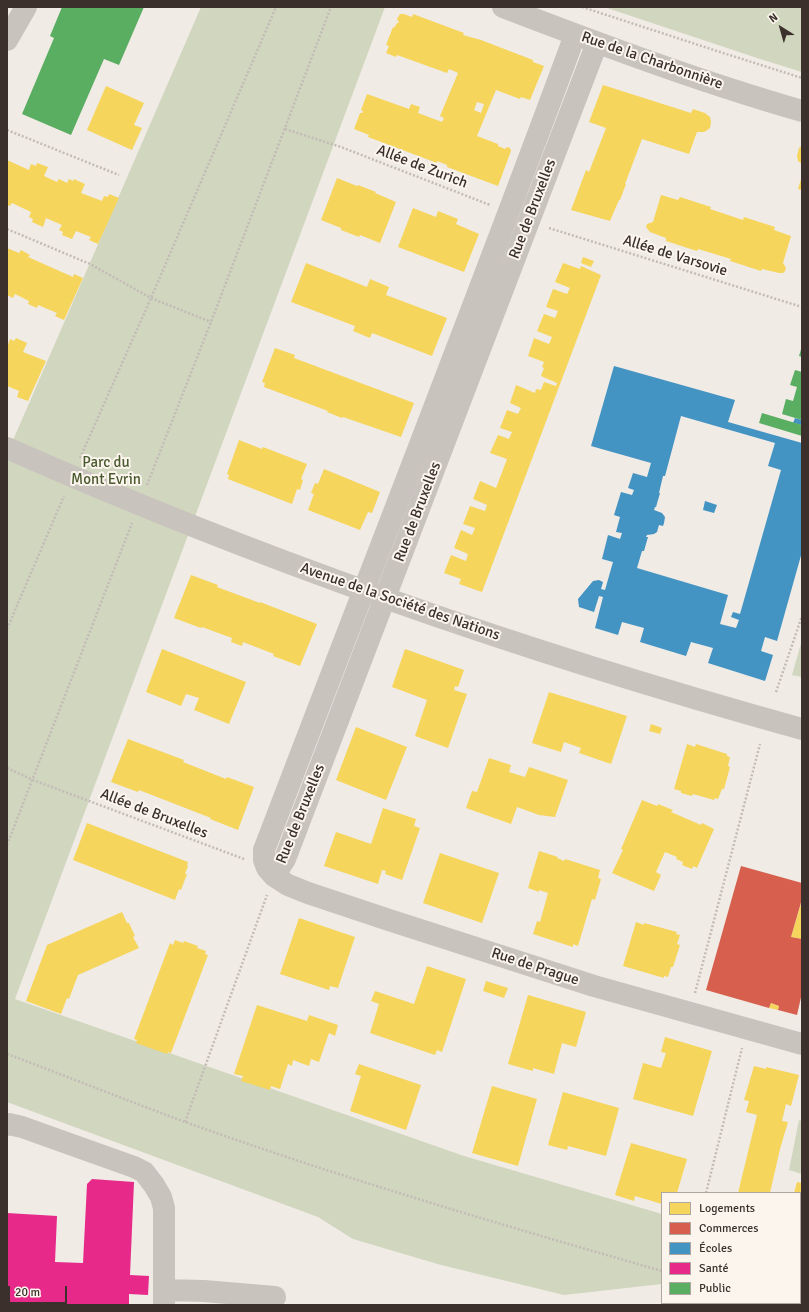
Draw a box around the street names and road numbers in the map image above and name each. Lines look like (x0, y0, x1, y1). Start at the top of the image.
street label: Rue de la Charbonnière (579, 28, 725, 94)
street label: Allée de Zurich (374, 141, 470, 193)
street label: Rue de Bruxelles (506, 156, 560, 262)
street label: Allée de Varsovie (621, 232, 729, 280)
street label: Rue de Bruxelles (391, 459, 445, 565)
street label: Avenue de la Société des Nations (298, 559, 502, 645)
street label: Rue de Bruxelles (273, 762, 329, 866)
street label: Allée de Bruxelles (98, 785, 210, 843)
street label: Rue de Prague (489, 944, 581, 990)

